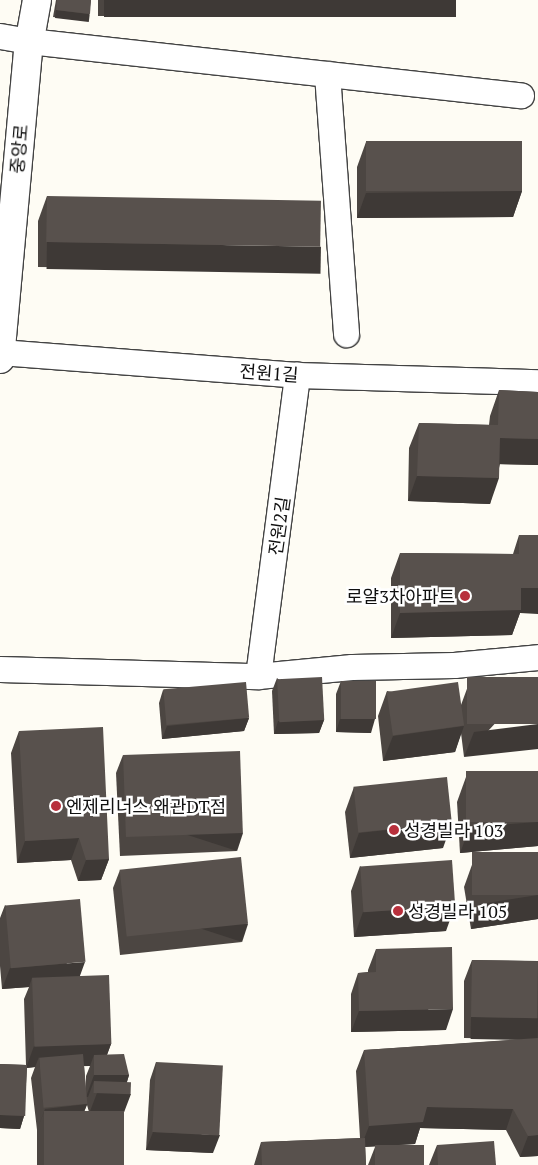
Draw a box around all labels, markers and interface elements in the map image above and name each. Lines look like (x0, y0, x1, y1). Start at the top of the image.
street label: 중앙로 (6, 123, 32, 175)
street label: 전원1길 (239, 360, 299, 386)
street label: 전원2길 (264, 495, 294, 557)
place label: 로얄3차아파트 (346, 585, 455, 607)
marker: 로얄3차아파트 (459, 590, 471, 602)
place label: 엔제리너스 왜관DT점 (66, 795, 226, 817)
marker: 엔제리너스 왜관DT점 (50, 800, 62, 812)
place label: 성경빌라 103 (404, 819, 503, 841)
marker: 성경빌라 103 (388, 824, 400, 836)
place label: 성경빌라 105 (408, 900, 507, 922)
marker: 성경빌라 105 (392, 905, 404, 917)

